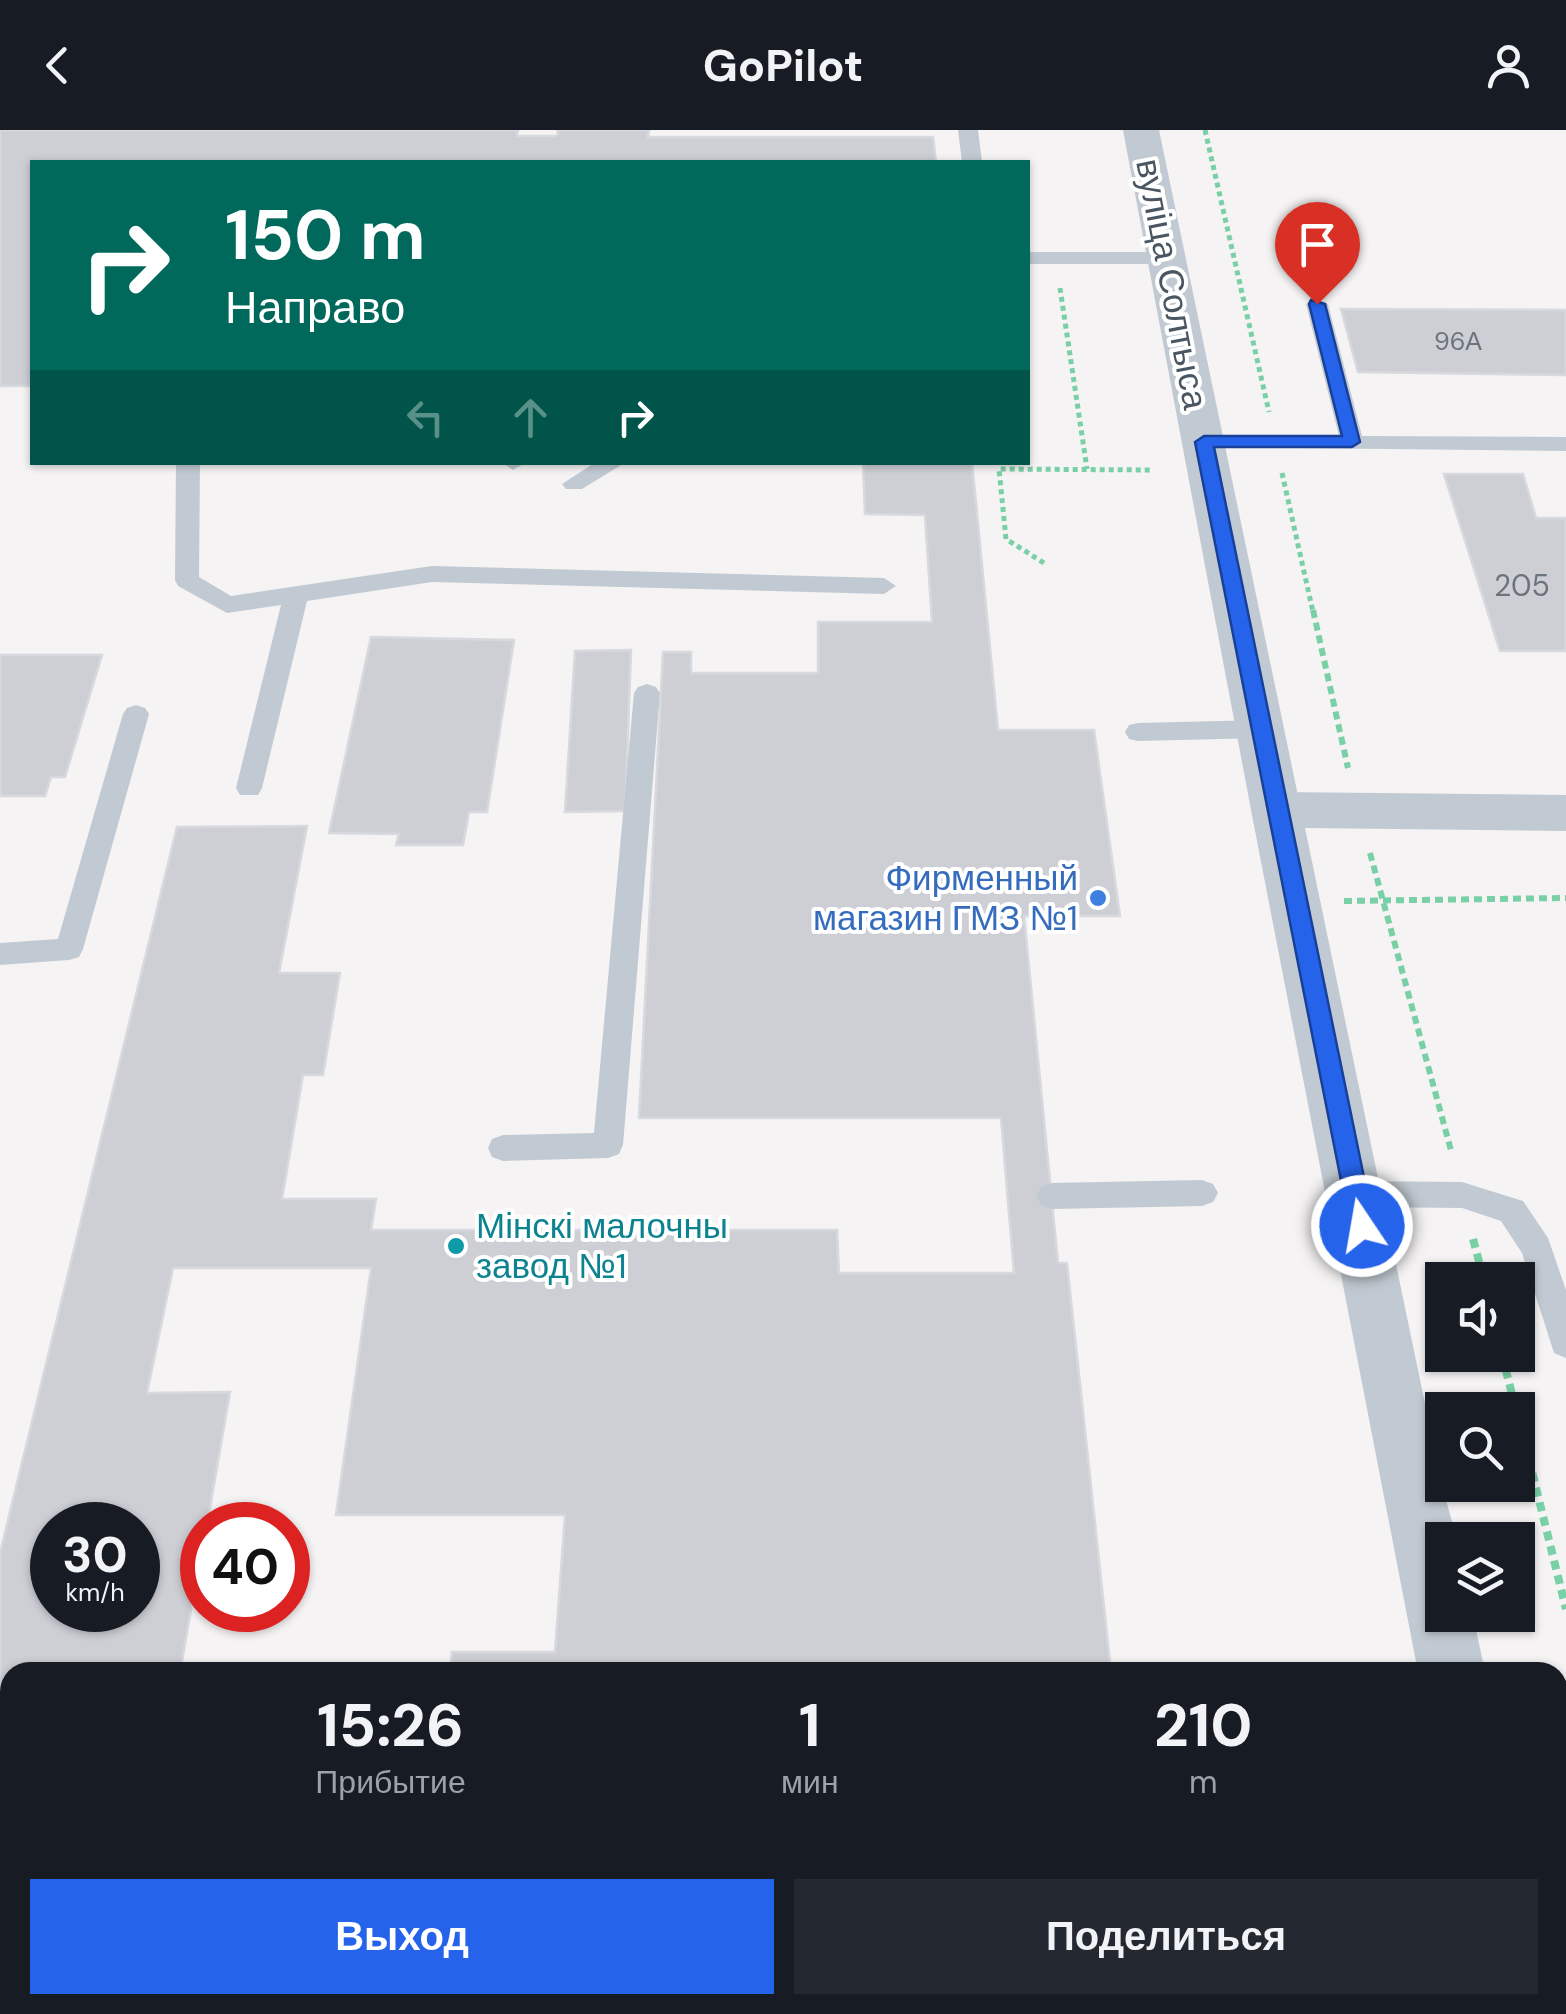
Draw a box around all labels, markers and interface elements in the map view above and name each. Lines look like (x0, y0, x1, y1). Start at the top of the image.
text: GoPilot (703, 36, 863, 95)
icon: back (30, 38, 85, 93)
icon: person (1481, 38, 1536, 93)
street label: вуліца Солтыса (1125, 155, 1219, 414)
text: 150 m (225, 190, 426, 281)
icon: right (60, 200, 190, 330)
pin (1275, 202, 1360, 305)
icon: arrive (1290, 217, 1345, 272)
text: Направо (225, 278, 405, 337)
house number: 96А (1434, 325, 1482, 358)
icon: left (398, 390, 453, 445)
icon: ahead (503, 390, 558, 445)
icon: right (608, 390, 663, 445)
house number: 205 (1494, 566, 1550, 605)
place label: Фирменный магазин ГМЗ №1 (813, 855, 1078, 941)
marker: Фирменный магазин ГМЗ №1 (1087, 887, 1109, 909)
position arrow (1310, 1174, 1414, 1278)
place label: Мінскі малочны завод №1 (476, 1203, 728, 1289)
marker: Мінскі малочны завод №1 (445, 1235, 467, 1257)
map controls (1425, 1262, 1535, 1632)
button: sound (1425, 1262, 1535, 1372)
button: search (1425, 1392, 1535, 1502)
speed limit sign: 40 (180, 1502, 310, 1632)
text: 30 (62, 1522, 128, 1588)
button: layers (1425, 1522, 1535, 1632)
text: km/h (65, 1576, 125, 1609)
text: 15:26 (317, 1686, 464, 1765)
text: 1 (799, 1686, 821, 1765)
text: 210 (1154, 1686, 1253, 1765)
text: Прибытие (315, 1761, 466, 1803)
text: мин (781, 1761, 839, 1803)
text: m (1189, 1761, 1218, 1803)
button: Выход (30, 1879, 774, 1994)
button: Поделиться (794, 1879, 1538, 1994)

